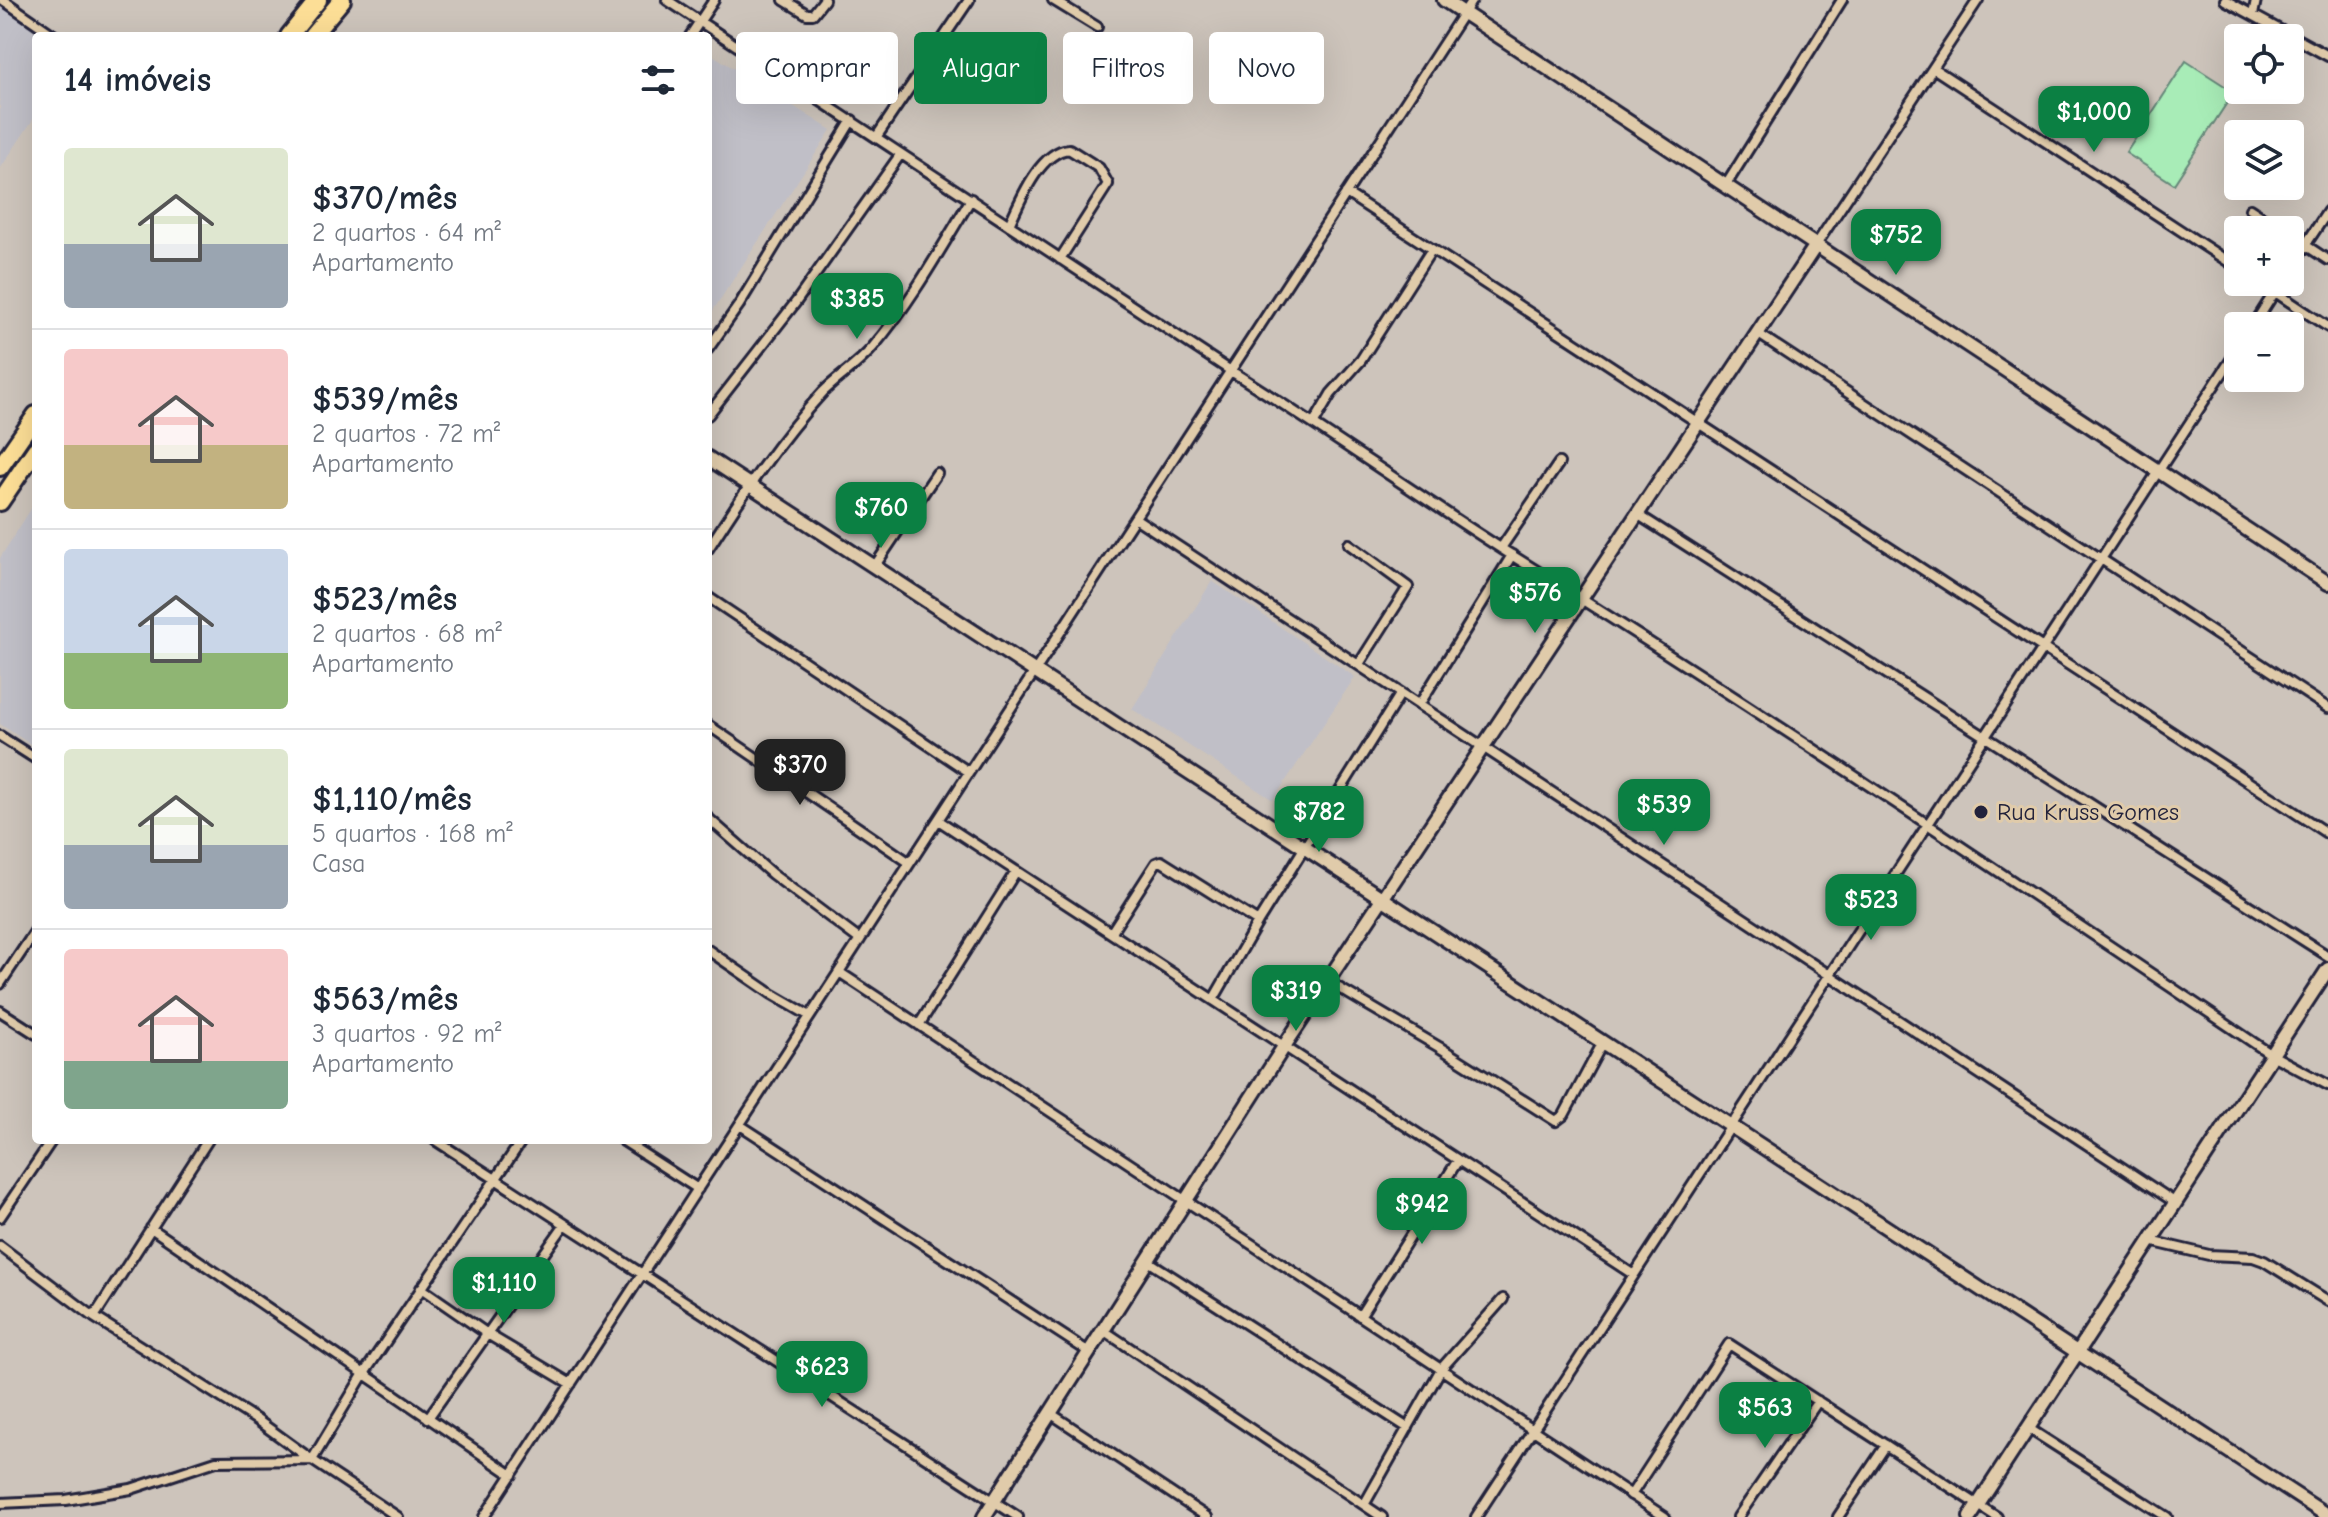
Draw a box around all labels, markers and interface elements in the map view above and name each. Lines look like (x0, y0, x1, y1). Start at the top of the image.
map controls (2224, 24, 2304, 392)
button: locate (2224, 24, 2304, 104)
chip: Comprar (736, 32, 898, 104)
chip: Alugar (914, 32, 1047, 104)
chip: Filtros (1063, 32, 1193, 104)
chip: Novo (1209, 32, 1324, 104)
icon: filters (636, 58, 680, 102)
text: 14 imóveis (64, 60, 211, 100)
pin: $1,000 (2029, 86, 2159, 154)
text: $1,000 (2056, 97, 2132, 127)
button: layers (2224, 120, 2304, 200)
text: $370/mês (312, 178, 457, 218)
icon: home (128, 180, 224, 276)
pin: $752 (1849, 209, 1943, 277)
button: + (2224, 216, 2304, 296)
text: 2 quartos · 64 m² (312, 218, 501, 248)
text: $752 (1869, 220, 1923, 250)
text: Apartamento (312, 248, 454, 278)
pin: $385 (810, 273, 904, 341)
text: $385 (829, 284, 885, 314)
button: − (2224, 312, 2304, 392)
text: $539/mês (312, 379, 458, 419)
icon: home (128, 381, 224, 477)
text: 2 quartos · 72 m² (312, 419, 500, 449)
text: Apartamento (312, 449, 454, 479)
pin: $760 (834, 482, 928, 550)
text: $760 (854, 493, 908, 523)
pin: $576 (1488, 567, 1582, 635)
text: $576 (1508, 578, 1562, 608)
text: $523/mês (312, 579, 457, 619)
icon: home (128, 581, 224, 677)
text: 2 quartos · 68 m² (312, 619, 502, 649)
text: Apartamento (312, 649, 454, 679)
pin: $370 (753, 739, 847, 807)
text: $370 (772, 750, 828, 780)
text: $1,110/mês (312, 779, 472, 819)
pin: $539 (1617, 779, 1711, 847)
icon: home (128, 781, 224, 877)
pin: $782 (1272, 786, 1366, 854)
text: $539 (1636, 790, 1692, 820)
text: $782 (1293, 797, 1345, 827)
place label: Rua Kruss Gomes (1997, 798, 2179, 826)
marker: Rua Kruss Gomes (1972, 803, 1990, 821)
text: 5 quartos · 168 m² (312, 819, 513, 849)
text: Casa (312, 849, 366, 879)
pin: $523 (1824, 874, 1918, 942)
text: $523 (1843, 885, 1899, 915)
pin: $319 (1249, 965, 1343, 1033)
text: $319 (1270, 976, 1322, 1006)
text: $563/mês (312, 979, 458, 1019)
icon: home (128, 981, 224, 1077)
text: 3 quartos · 92 m² (312, 1019, 501, 1049)
text: Apartamento (312, 1049, 454, 1079)
pin: $942 (1375, 1178, 1469, 1246)
text: $942 (1395, 1189, 1449, 1219)
pin: $1,110 (439, 1257, 569, 1325)
text: $1,110 (471, 1268, 537, 1298)
pin: $623 (775, 1341, 869, 1409)
text: $623 (794, 1352, 850, 1382)
pin: $563 (1718, 1382, 1812, 1450)
text: $563 (1737, 1393, 1793, 1423)

